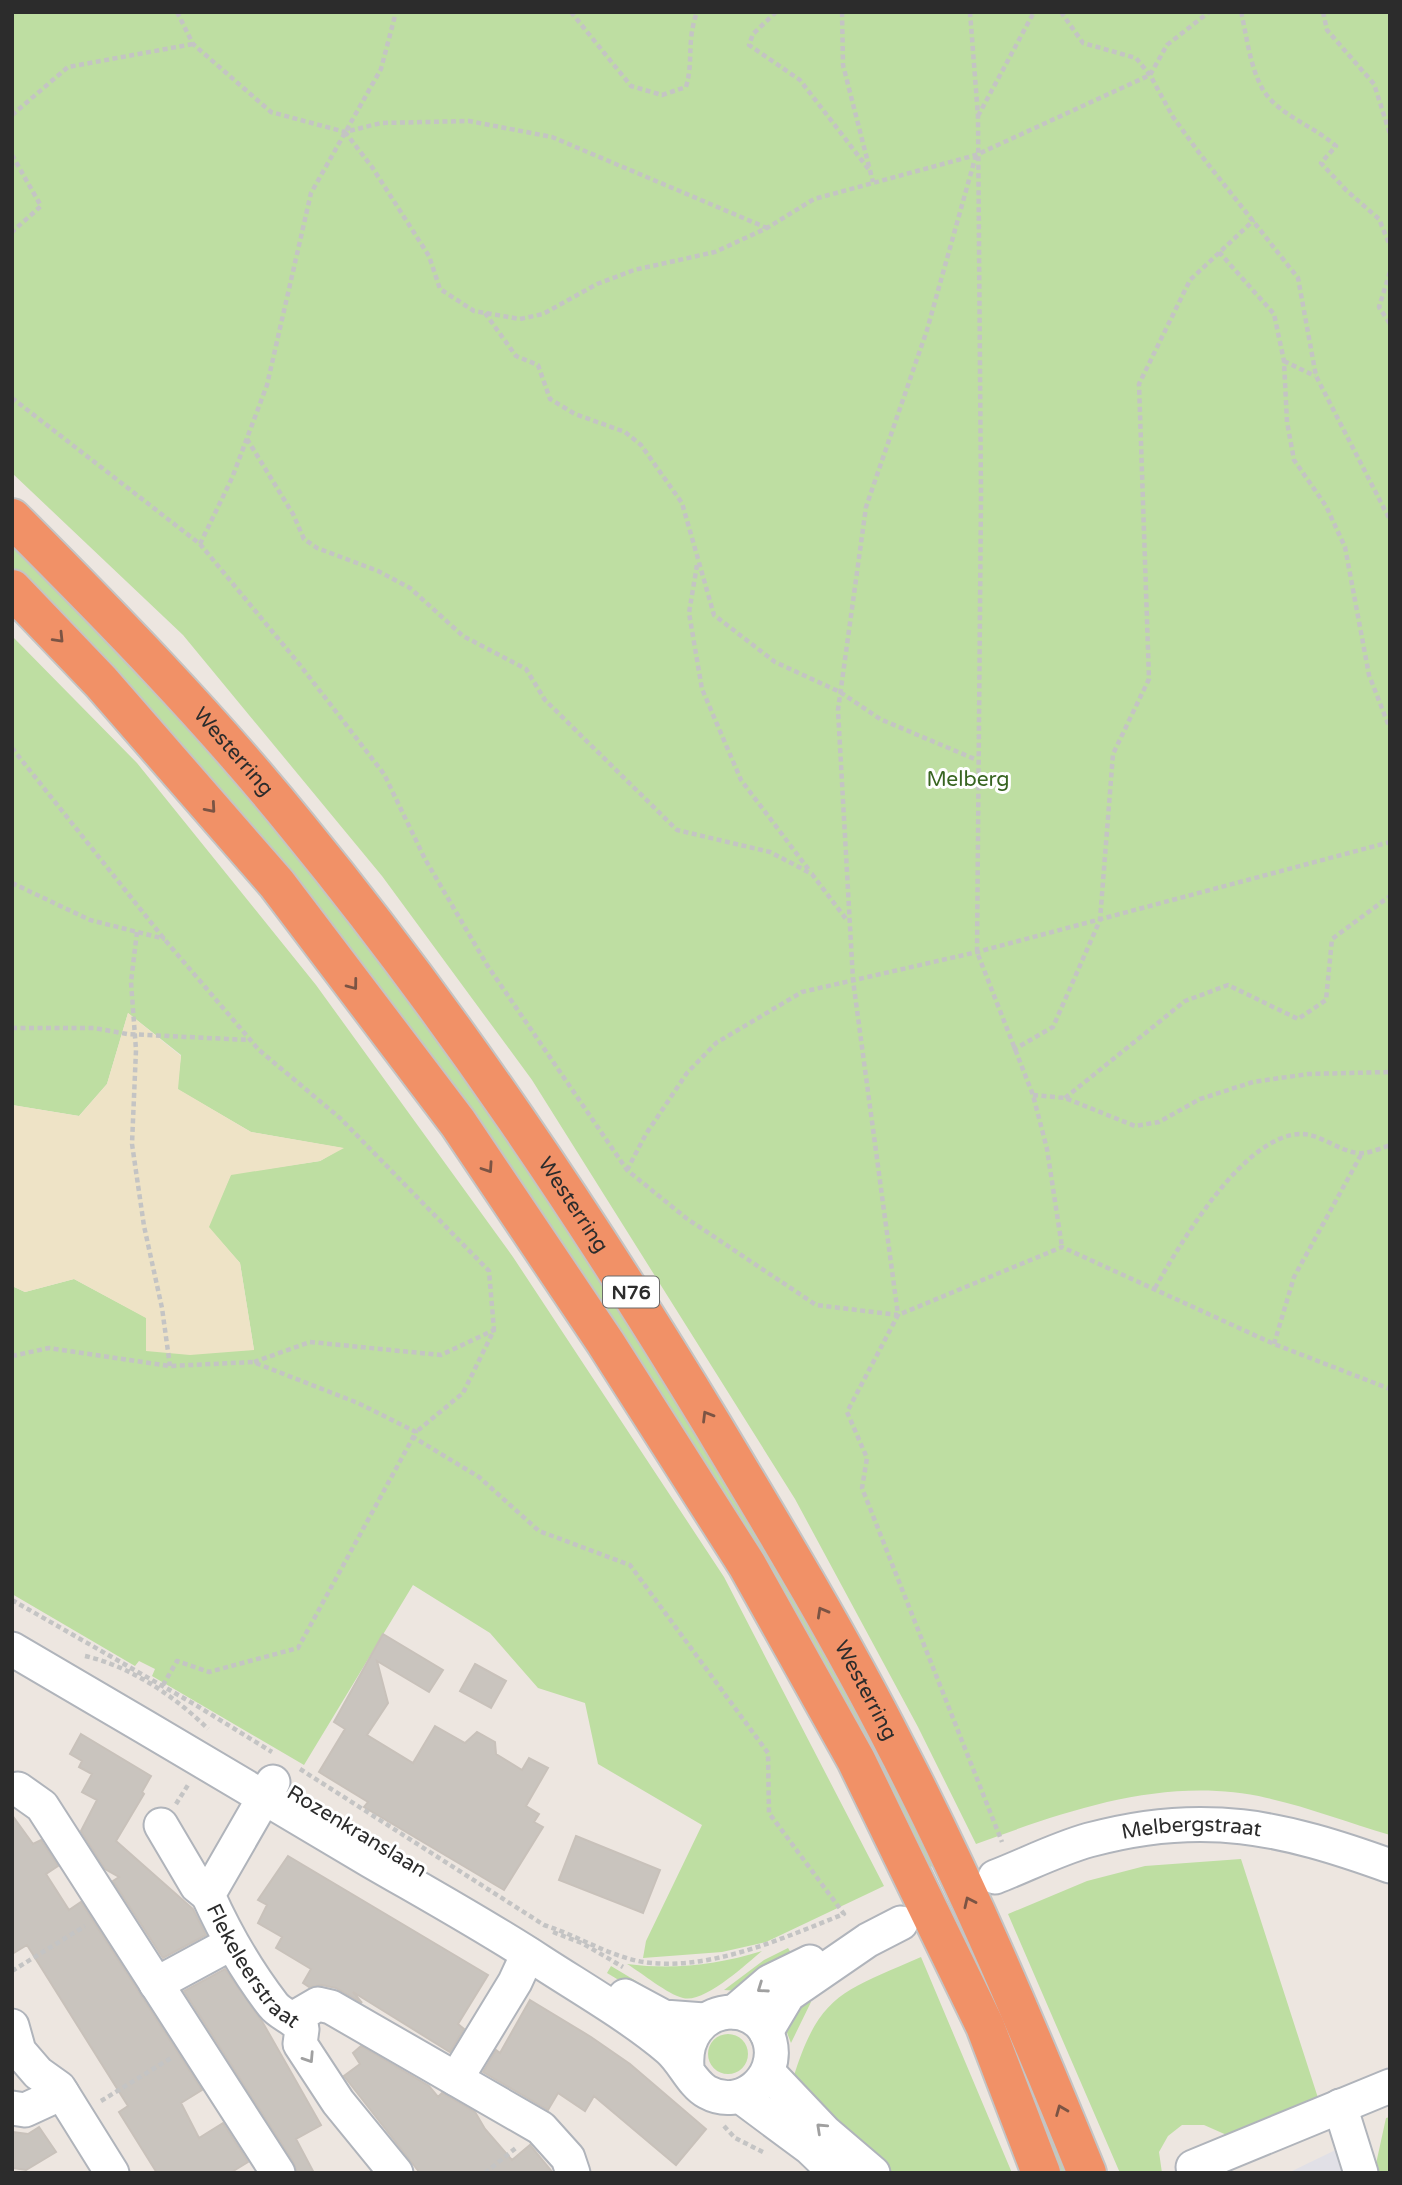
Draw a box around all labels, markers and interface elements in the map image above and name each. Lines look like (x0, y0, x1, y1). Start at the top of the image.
one-way arrow (51, 630, 64, 643)
street label: Westerring (188, 702, 279, 801)
park label: Melberg (926, 767, 1010, 792)
one-way arrow (203, 800, 215, 813)
one-way arrow (345, 977, 358, 990)
street label: Westerring (533, 1152, 614, 1258)
one-way arrow (480, 1160, 492, 1173)
road number: N76 (603, 1276, 659, 1308)
one-way arrow (702, 1410, 715, 1423)
one-way arrow (817, 1606, 830, 1619)
street label: Westerring (829, 1636, 902, 1745)
street label: Rozenkranslaan (282, 1780, 431, 1883)
street label: Melbergstraat (1120, 1812, 1263, 1845)
one-way arrow (964, 1897, 978, 1909)
street label: Flekeleerstraat (201, 1900, 304, 2033)
one-way arrow (757, 1979, 770, 1992)
one-way arrow (300, 2050, 313, 2063)
one-way arrow (1056, 2104, 1070, 2116)
one-way arrow (816, 2124, 829, 2136)

